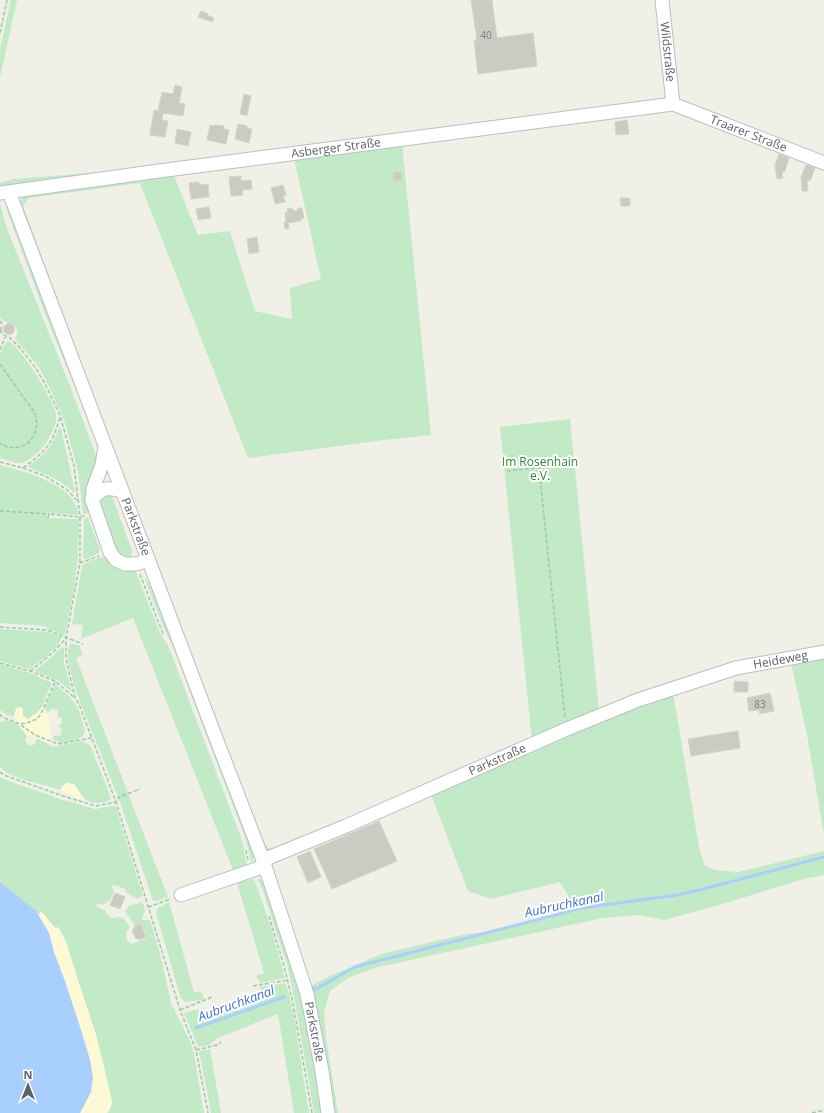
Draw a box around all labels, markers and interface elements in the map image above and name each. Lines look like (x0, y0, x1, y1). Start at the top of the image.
street label: Wildstraße (656, 21, 680, 83)
house number: 40 (480, 28, 492, 42)
street label: Traarer Straße (708, 110, 790, 156)
street label: Asberger Straße (290, 133, 382, 162)
park label: Im Rosenhain e.V. (502, 453, 578, 484)
street label: Parkstraße (118, 495, 155, 558)
street label: Heideweg (752, 646, 810, 673)
house number: 83 (754, 697, 766, 711)
street label: Parkstraße (466, 739, 529, 779)
water label: Aubruchkanal (522, 887, 606, 921)
water label: Aubruchkanal (194, 981, 277, 1026)
street label: Parkstraße (301, 1000, 329, 1063)
north arrow (8, 1065, 48, 1105)
text: N (24, 1067, 32, 1082)

